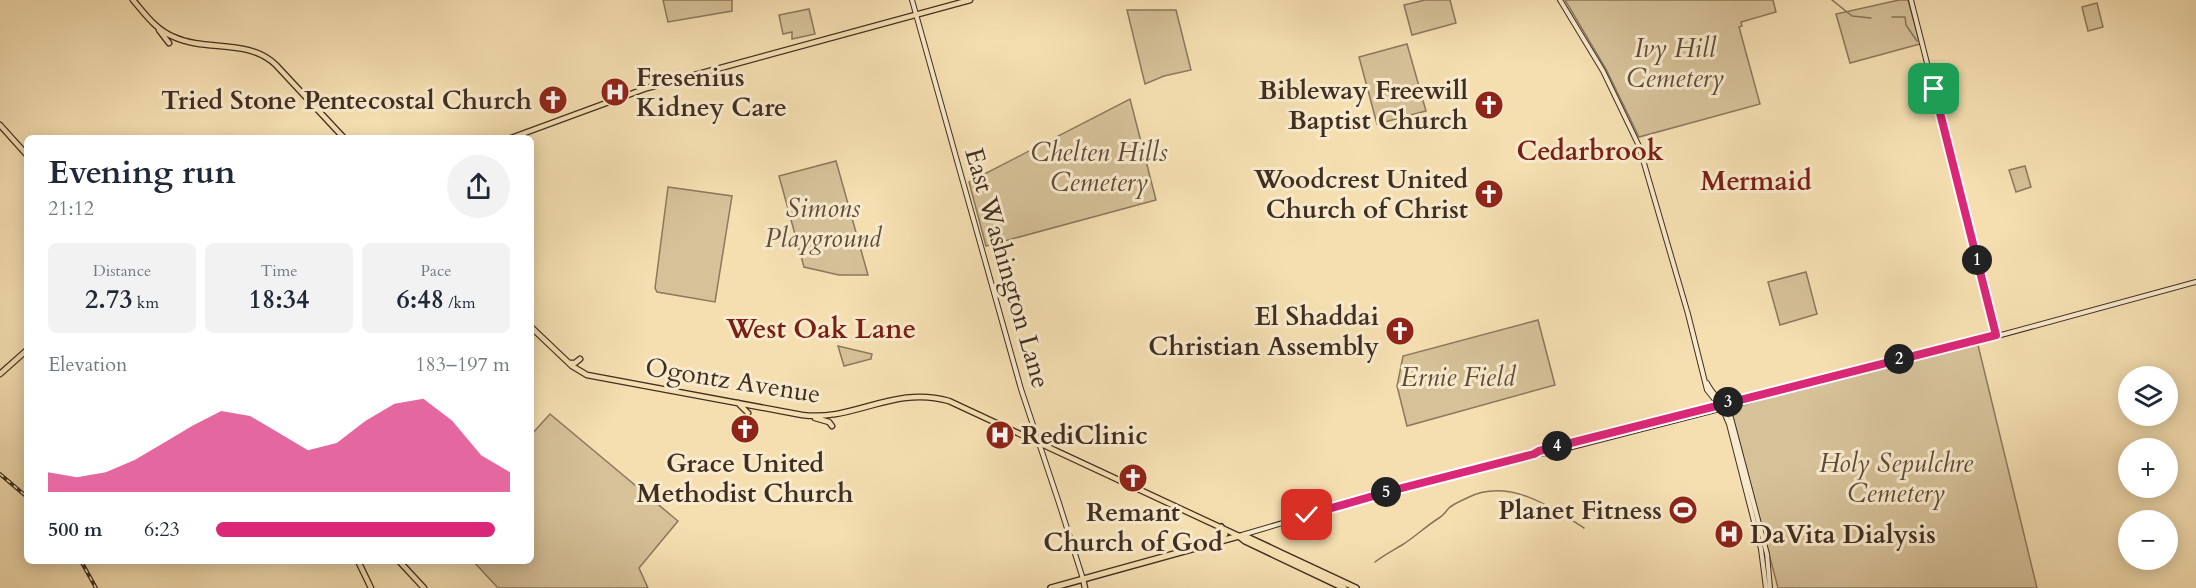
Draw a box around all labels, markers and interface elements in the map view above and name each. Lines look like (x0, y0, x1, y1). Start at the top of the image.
park label: Ivy Hill Cemetery (1626, 31, 1724, 96)
place label: Fresenius Kidney Care (636, 60, 787, 125)
pin (1908, 63, 1959, 114)
icon: arrive (1917, 72, 1950, 105)
place label: Bibleway Freewill Baptist Church (1258, 73, 1468, 138)
hospital icon: Fresenius Kidney Care (599, 76, 631, 108)
place label: Tried Stone Pentecostal Church (161, 83, 532, 118)
church icon: Tried Stone Pentecostal Church (537, 84, 569, 116)
church icon: Bibleway Freewill Baptist Church (1473, 89, 1505, 121)
district label: Cedarbrook (1516, 133, 1664, 170)
park label: Chelten Hills Cemetery (1030, 135, 1168, 200)
street label: East Washington Lane (956, 144, 1059, 392)
text: Evening run (48, 150, 236, 195)
button: share (447, 155, 510, 218)
place label: Woodcrest United Church of Christ (1253, 162, 1468, 227)
district label: Mermaid (1700, 163, 1812, 200)
church icon: Woodcrest United Church of Christ (1473, 178, 1505, 210)
park label: Simons Playground (765, 191, 883, 256)
text: 21:12 (48, 195, 94, 222)
pin: 1 (1962, 245, 1992, 275)
text: 1 (1973, 249, 1981, 271)
text: Distance (93, 260, 151, 282)
text: Time (260, 260, 298, 282)
text: Pace (421, 260, 451, 282)
text: 2.73 (85, 282, 133, 317)
text: 18:34 (249, 282, 309, 317)
text: 6:48 (396, 282, 444, 317)
text: km (133, 292, 159, 314)
text: /km (444, 292, 476, 314)
place label: El Shaddai Christian Assembly (1148, 299, 1379, 364)
district label: West Oak Lane (725, 311, 916, 348)
church icon: El Shaddai Christian Assembly (1384, 315, 1416, 347)
pin: 2 (1884, 344, 1914, 374)
text: 2 (1895, 348, 1903, 370)
street label: Ogontz Avenue (643, 349, 823, 412)
text: Elevation (48, 351, 127, 378)
text: 183–197 m (415, 351, 510, 378)
park label: Ernie Field (1401, 360, 1517, 395)
map controls (2118, 366, 2178, 570)
button: layers (2118, 366, 2178, 426)
pin: 3 (1713, 387, 1743, 417)
text: 3 (1724, 391, 1732, 413)
church icon: Grace United Methodist Church (729, 413, 761, 445)
place label: RediClinic (1021, 418, 1148, 453)
hospital icon: RediClinic (984, 419, 1016, 451)
pin: 4 (1542, 431, 1572, 461)
text: 4 (1553, 435, 1561, 457)
button: + (2118, 438, 2178, 498)
place label: Grace United Methodist Church (636, 446, 854, 511)
park label: Holy Sepulchre Cemetery (1819, 446, 1974, 511)
church icon: Remant Church of God (1117, 462, 1149, 494)
pin: 5 (1371, 477, 1401, 507)
text: 5 (1382, 481, 1390, 503)
pin (1281, 489, 1332, 540)
place label: Planet Fitness (1498, 493, 1662, 528)
sports icon: Planet Fitness (1667, 494, 1699, 526)
place label: Remant Church of God (1043, 495, 1223, 560)
icon: check (1290, 498, 1323, 531)
button: − (2118, 510, 2178, 570)
text: 500 m (48, 516, 103, 543)
text: 6:23 (144, 516, 180, 543)
place label: DaVita Dialysis (1750, 517, 1936, 552)
hospital icon: DaVita Dialysis (1713, 518, 1745, 550)

